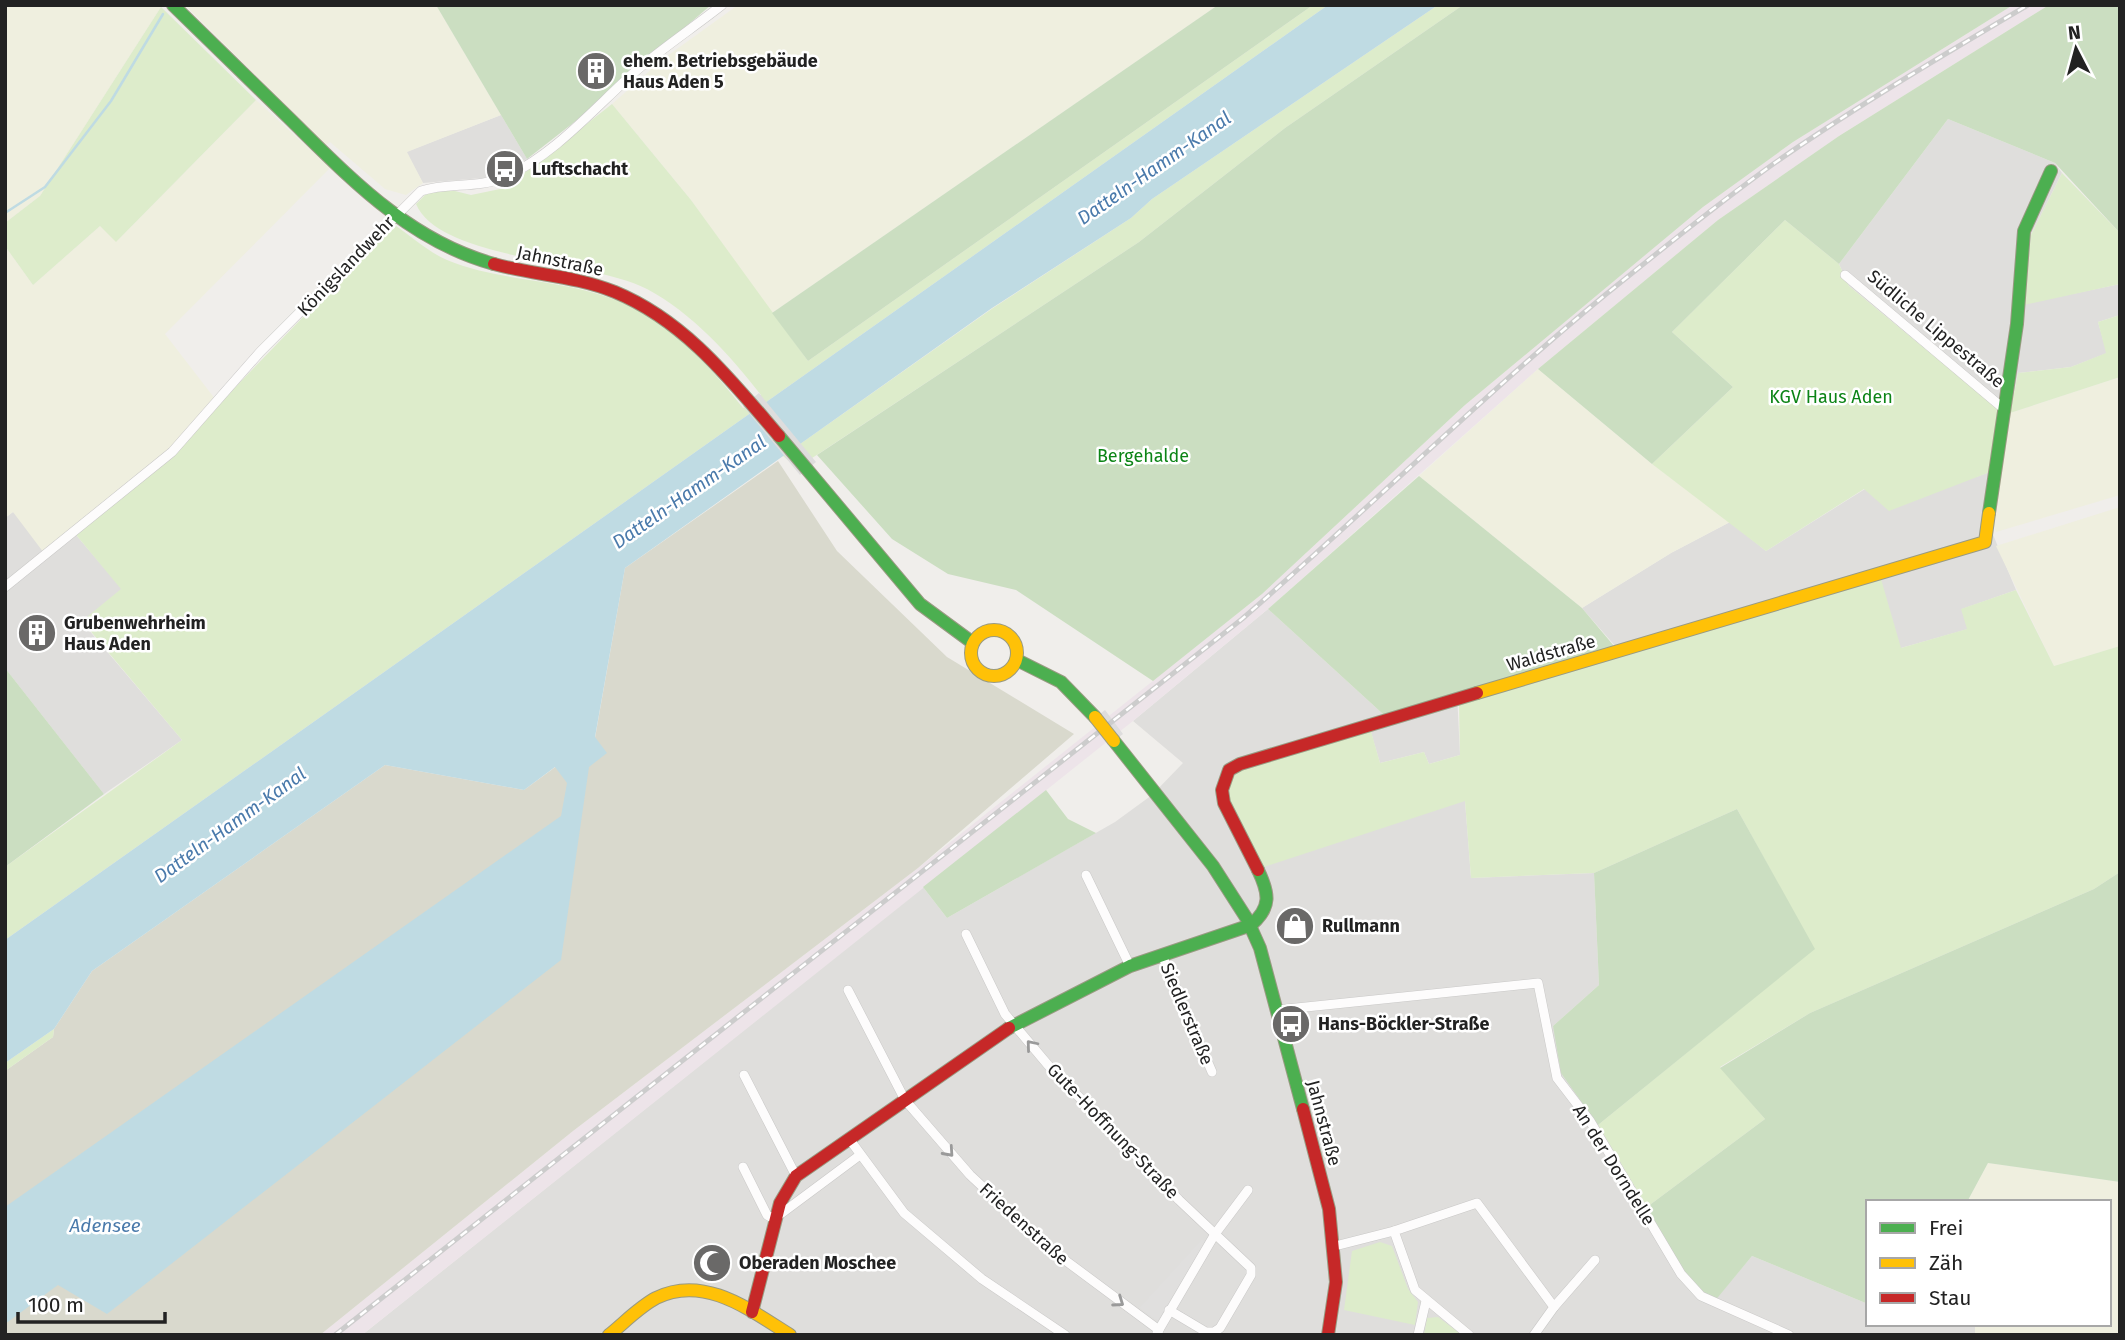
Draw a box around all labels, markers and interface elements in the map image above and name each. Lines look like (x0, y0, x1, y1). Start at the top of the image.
north arrow (2041, 14, 2111, 84)
text: N (2067, 20, 2082, 45)
building icon: ehem. Betriebsgebäude Haus Aden 5 (575, 50, 617, 92)
place label: ehem. Betriebsgebäude Haus Aden 5 (623, 50, 818, 93)
water label: Datteln-Hamm-Kanal (1073, 106, 1235, 230)
bus stop icon: Luftschacht (484, 148, 526, 190)
place label: Luftschacht (532, 158, 629, 180)
street label: Königslandwehr (293, 211, 399, 321)
street label: Jahnstraße (515, 241, 605, 281)
street label: Südliche Lippestraße (1863, 265, 2009, 393)
park label: KGV Haus Aden (1769, 386, 1893, 408)
water label: Datteln-Hamm-Kanal (608, 430, 770, 554)
park label: Bergehalde (1097, 445, 1189, 467)
building icon: Grubenwehrheim Haus Aden (16, 612, 58, 654)
place label: Grubenwehrheim Haus Aden (64, 612, 206, 655)
street label: Waldstraße (1504, 630, 1598, 676)
water label: Datteln-Hamm-Kanal (150, 762, 310, 888)
shop icon: Rullmann (1274, 905, 1316, 947)
place label: Rullmann (1322, 915, 1400, 937)
street label: Siedlerstraße (1156, 960, 1218, 1068)
bus stop icon: Hans-Böckler-Straße (1270, 1003, 1312, 1045)
place label: Hans-Böckler-Straße (1318, 1013, 1489, 1035)
one-way arrow (1027, 1040, 1039, 1053)
street label: Gute-Hoffnung-Straße (1043, 1059, 1183, 1203)
street label: Jahnstraße (1302, 1078, 1346, 1168)
street label: An der Dorndelle (1568, 1100, 1660, 1230)
one-way arrow (941, 1144, 953, 1157)
street label: Friedenstraße (975, 1178, 1073, 1270)
legend (1866, 1200, 2111, 1326)
water label: Adensee (68, 1214, 141, 1237)
text: Frei (1929, 1215, 1963, 1241)
mosque icon: Oberaden Moschee (691, 1242, 733, 1284)
text: Zäh (1929, 1250, 1963, 1276)
place label: Oberaden Moschee (739, 1252, 896, 1274)
scale bar (18, 1280, 164, 1324)
text: Stau (1929, 1285, 1972, 1311)
text: 100 m (28, 1292, 84, 1318)
one-way arrow (1111, 1294, 1124, 1306)

